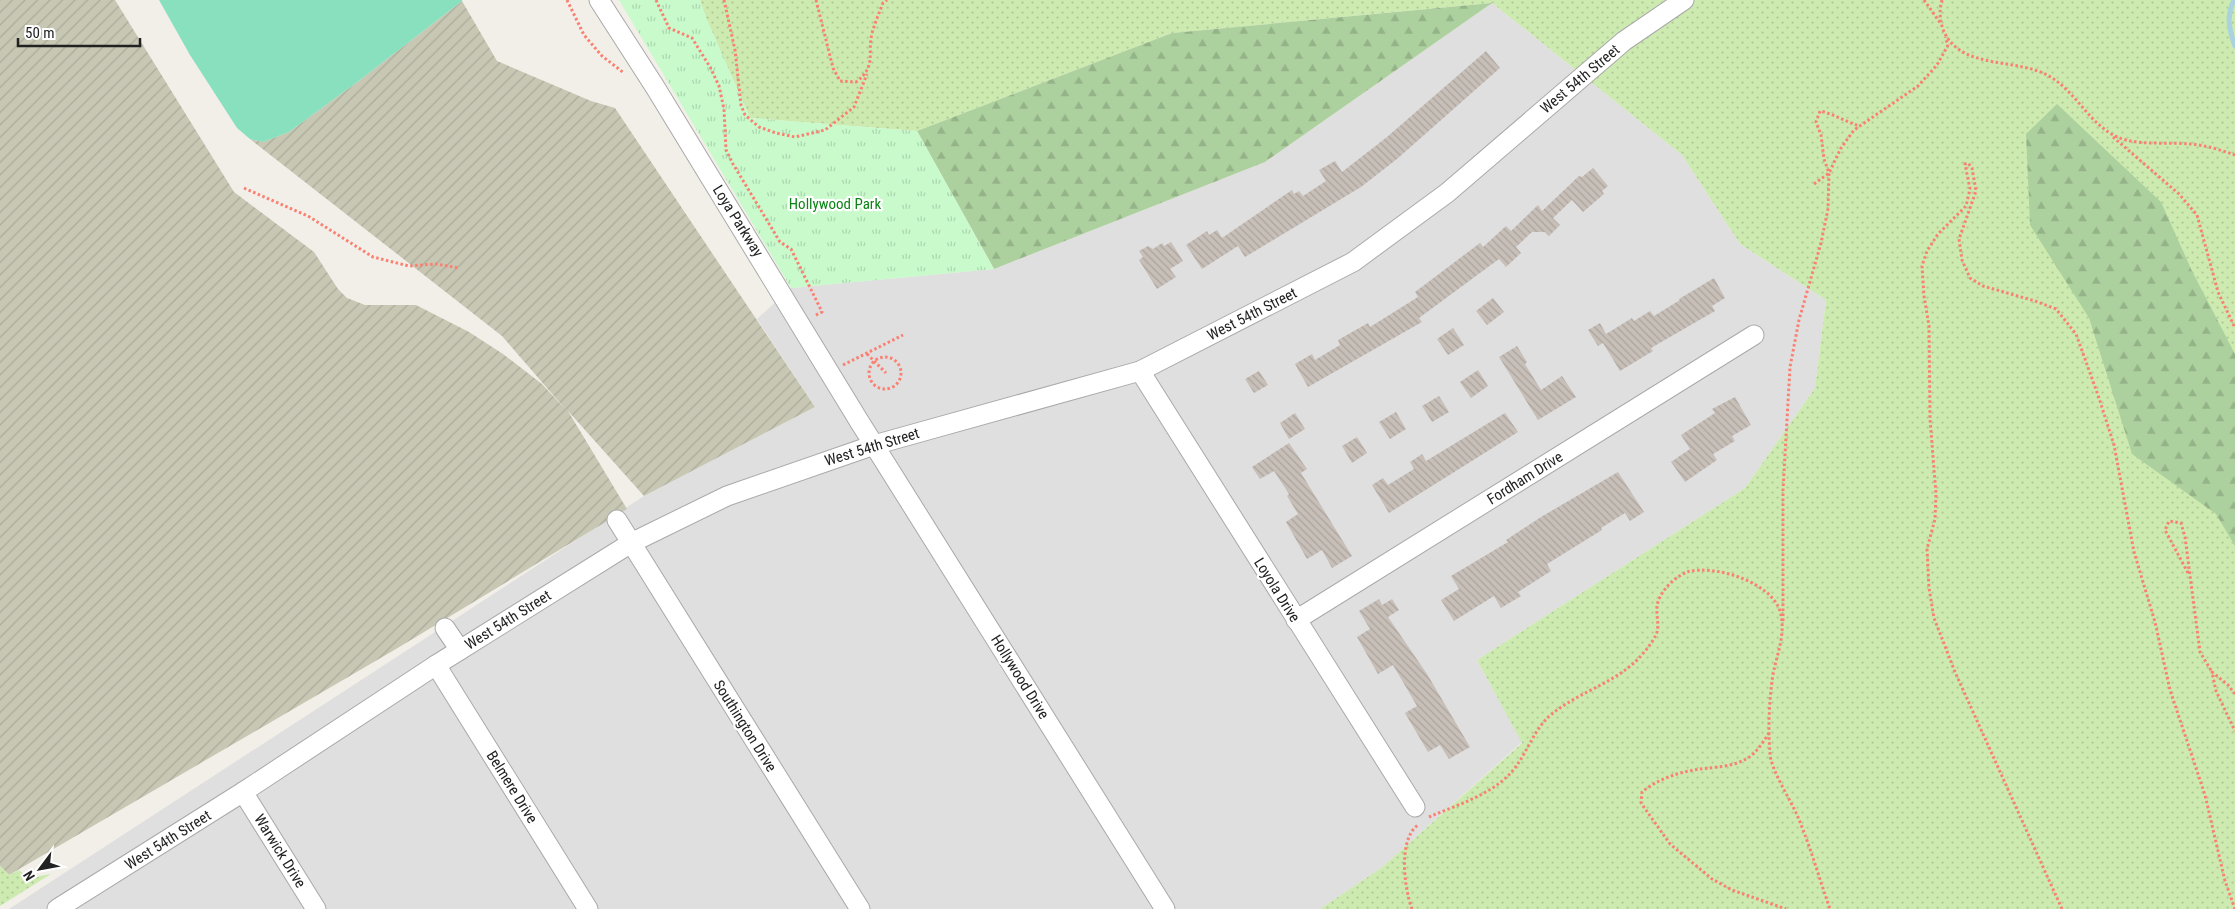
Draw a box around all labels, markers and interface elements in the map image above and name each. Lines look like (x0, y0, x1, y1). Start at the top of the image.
scale bar (18, 15, 140, 47)
text: 50 m (25, 24, 55, 42)
street label: West 54th Street (1537, 41, 1623, 117)
street label: Loya Parkway (709, 182, 767, 260)
park label: Hollywood Park (789, 195, 881, 213)
street label: West 54th Street (1204, 284, 1300, 344)
street label: West 54th Street (822, 424, 922, 470)
street label: Fordham Drive (1484, 448, 1566, 508)
street label: Loyola Drive (1250, 555, 1304, 625)
street label: West 54th Street (462, 586, 554, 654)
street label: Hollywood Drive (987, 632, 1053, 722)
street label: Southington Drive (710, 677, 780, 775)
street label: Belmere Drive (483, 748, 541, 826)
street label: West 54th Street (122, 806, 214, 874)
street label: Warwick Drive (250, 811, 310, 891)
north arrow (15, 844, 65, 894)
text: N (20, 868, 38, 884)

